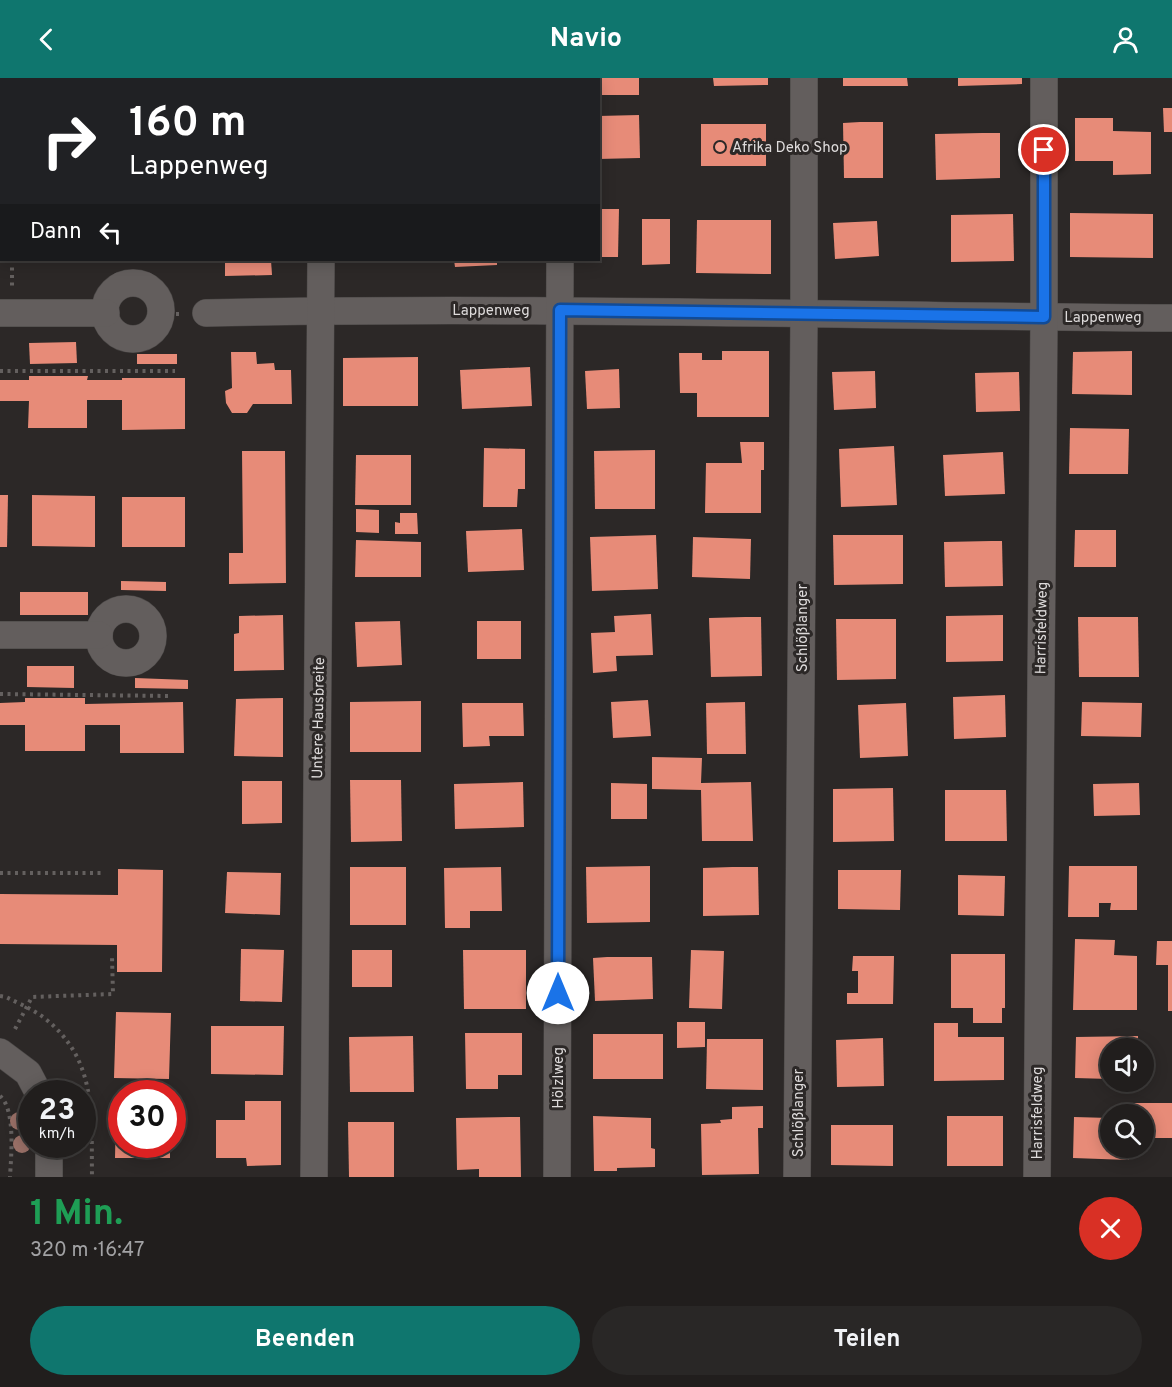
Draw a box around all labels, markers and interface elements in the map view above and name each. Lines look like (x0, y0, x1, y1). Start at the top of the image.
text: Navio (550, 22, 622, 56)
icon: back (30, 23, 63, 56)
icon: person (1109, 23, 1142, 56)
text: 160 m (129, 98, 247, 151)
icon: right (30, 102, 108, 180)
pin (1018, 124, 1069, 175)
icon: arrive (1027, 133, 1060, 166)
place label: Afrika Deko Shop (732, 139, 848, 158)
marker: Afrika Deko Shop (713, 140, 727, 154)
text: Lappenweg (129, 150, 268, 184)
icon: left (94, 216, 127, 249)
text: Dann (30, 219, 82, 246)
street label: Lappenweg (452, 302, 530, 321)
street label: Lappenweg (1064, 309, 1142, 328)
street label: Harrisfeldweg (1032, 581, 1053, 675)
street label: Schlößlanger (794, 584, 813, 672)
street label: Untere Hausbreite (309, 657, 330, 779)
position arrow (526, 961, 590, 1025)
map controls (1100, 1038, 1154, 1158)
button: sound (1100, 1038, 1154, 1092)
street label: Hölzlweg (550, 1047, 569, 1109)
street label: Harrisfeldweg (1029, 1067, 1048, 1159)
street label: Schlößlanger (790, 1069, 809, 1157)
speed limit sign: 30 (108, 1080, 186, 1158)
text: 23 (39, 1093, 75, 1130)
button: search (1100, 1104, 1154, 1158)
text: km/h (39, 1125, 75, 1144)
text: 1 Min. (30, 1192, 123, 1238)
button: close (1079, 1197, 1142, 1260)
text: 320 m · 16:47 (30, 1238, 144, 1264)
button: Beenden (30, 1306, 580, 1375)
button: Teilen (592, 1306, 1142, 1375)

